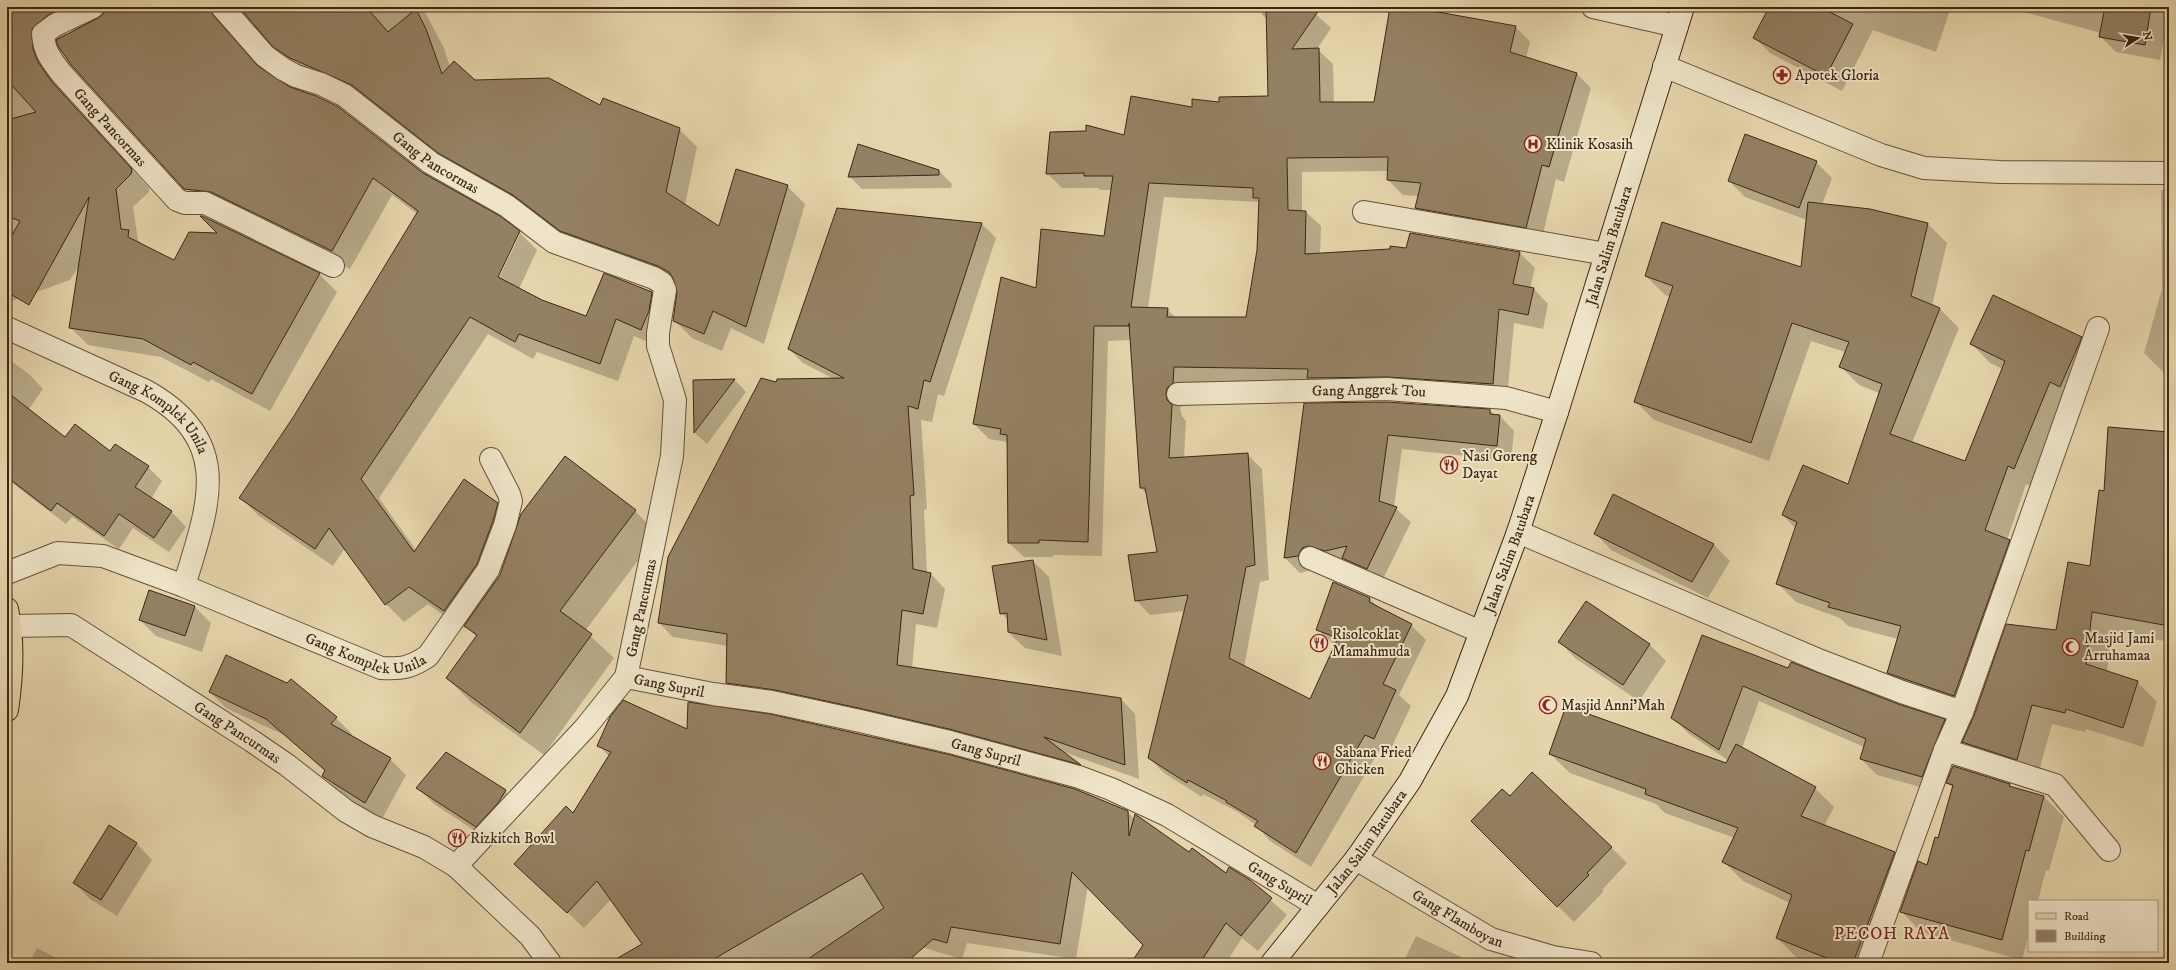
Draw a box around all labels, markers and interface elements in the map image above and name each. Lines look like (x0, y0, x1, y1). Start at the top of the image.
north arrow (2118, 18, 2158, 58)
text: N (2139, 30, 2155, 42)
pharmacy icon: Apotek Gloria (1772, 65, 1792, 85)
place label: Apotek Gloria (1795, 66, 1880, 85)
street label: Gang Pancormas (69, 84, 151, 171)
street label: Gang Pancormas (388, 127, 482, 198)
hospital icon: Klinik Kosasih (1523, 134, 1543, 154)
place label: Klinik Kosasih (1546, 135, 1633, 154)
street label: Jalan Salim Batubara (1581, 183, 1637, 310)
street label: Gang Komplek Unila (105, 366, 212, 457)
street label: Gang Anggrek Tou (1312, 380, 1427, 402)
place label: Nasi Goreng Dayat (1462, 447, 1538, 483)
restaurant icon: Nasi Goreng Dayat (1439, 455, 1459, 475)
street label: Jalan Salim Batubara (1479, 492, 1540, 618)
street label: Gang Pancurmas (622, 557, 661, 659)
place label: Risolcoklat Mamahmuda (1332, 625, 1411, 661)
street label: Gang Komplek Unila (302, 629, 430, 678)
place label: Masjid Jami Arruhamaa (2084, 629, 2155, 665)
restaurant icon: Risolcoklat Mamahmuda (1309, 633, 1329, 653)
mosque icon: Masjid Jami Arruhamaa (2061, 637, 2081, 657)
street label: Gang Supril (632, 670, 707, 702)
mosque icon: Masjid Anni'Mah (1538, 695, 1558, 715)
place label: Masjid Anni'Mah (1561, 696, 1665, 715)
street label: Gang Pancurmas (190, 697, 284, 768)
street label: Gang Supril (949, 734, 1024, 771)
place label: Sabana Fried Chicken (1335, 743, 1412, 779)
restaurant icon: Sabana Fried Chicken (1312, 751, 1332, 771)
street label: Jalan Salim Batubara (1321, 785, 1412, 899)
restaurant icon: Rizkitch Bowl (447, 828, 467, 848)
place label: Rizkitch Bowl (470, 829, 555, 848)
street label: Gang Supril (1244, 857, 1316, 910)
street label: Gang Flamboyan (1408, 885, 1505, 952)
legend (2028, 900, 2158, 952)
text: Road (2064, 909, 2089, 924)
district label: PECOH RAYA (1834, 923, 1950, 945)
text: Building (2064, 929, 2105, 944)

